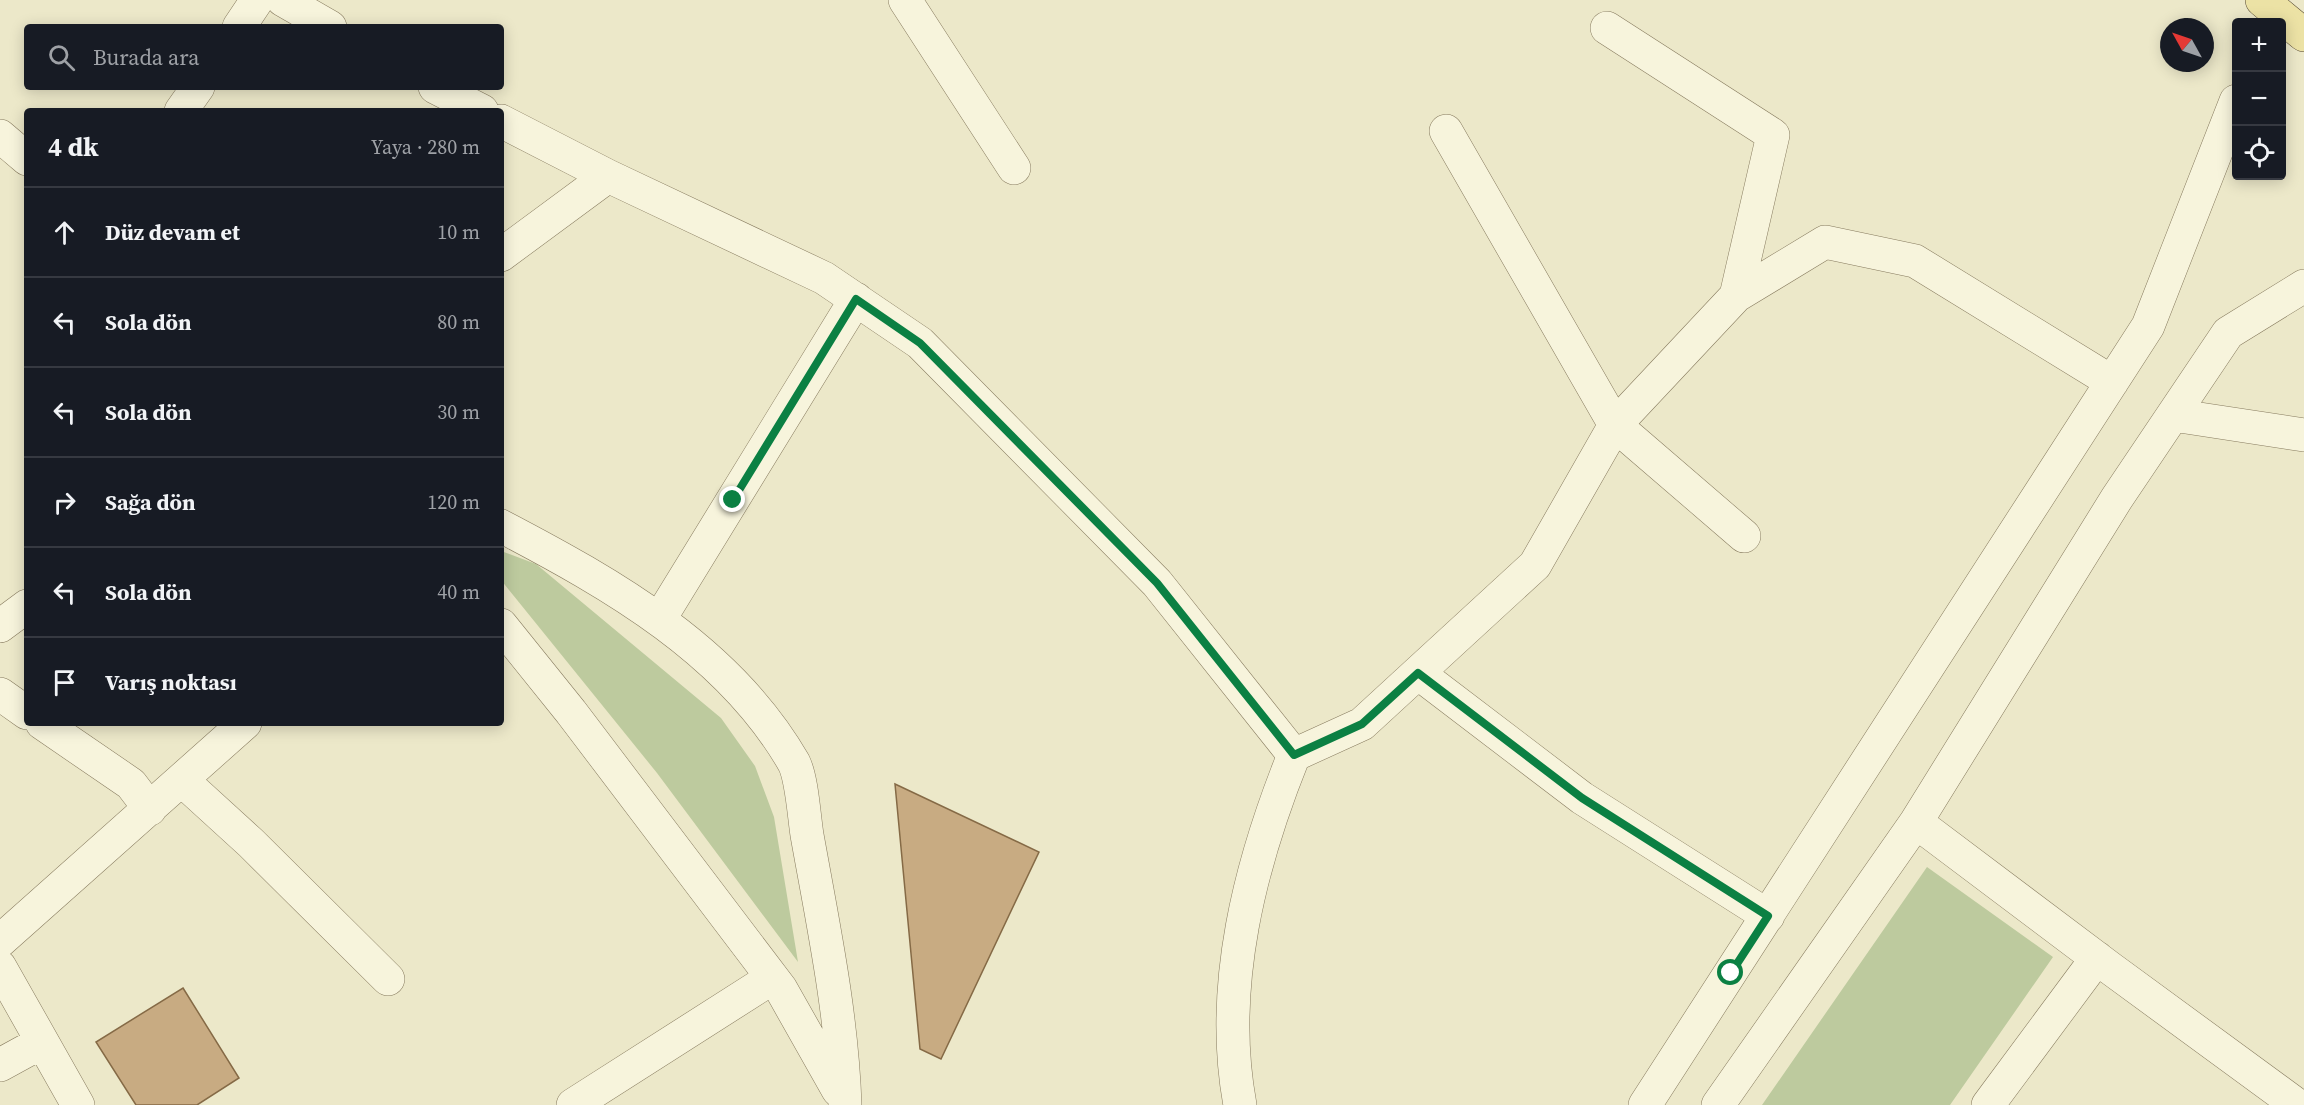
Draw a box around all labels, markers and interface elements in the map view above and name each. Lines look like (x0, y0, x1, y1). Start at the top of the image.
north arrow (2160, 18, 2214, 72)
map controls (2232, 18, 2286, 180)
button: + (2232, 18, 2286, 72)
search box (24, 24, 504, 90)
icon: search (45, 41, 78, 74)
text: Burada ara (93, 42, 199, 72)
button: − (2232, 72, 2286, 126)
button: locate (2232, 126, 2286, 180)
text: 4 dk (48, 129, 99, 165)
text: Yaya · 280 m (371, 133, 480, 161)
icon: ahead (48, 216, 81, 249)
text: Düz devam et (105, 217, 240, 247)
text: 10 m (437, 218, 480, 246)
icon: left (48, 306, 81, 339)
text: Sola dön (105, 307, 192, 337)
text: 80 m (437, 308, 480, 336)
icon: left (48, 396, 81, 429)
text: Sola dön (105, 397, 192, 427)
text: 30 m (437, 398, 480, 426)
icon: right (48, 486, 81, 519)
route end (719, 486, 745, 512)
text: Sağa dön (105, 487, 195, 517)
text: 120 m (427, 488, 480, 516)
icon: left (48, 576, 81, 609)
text: Sola dön (105, 577, 192, 607)
text: 40 m (437, 578, 480, 606)
icon: arrive (48, 666, 81, 699)
text: Varış noktası (105, 667, 237, 697)
route start (1717, 959, 1743, 985)

